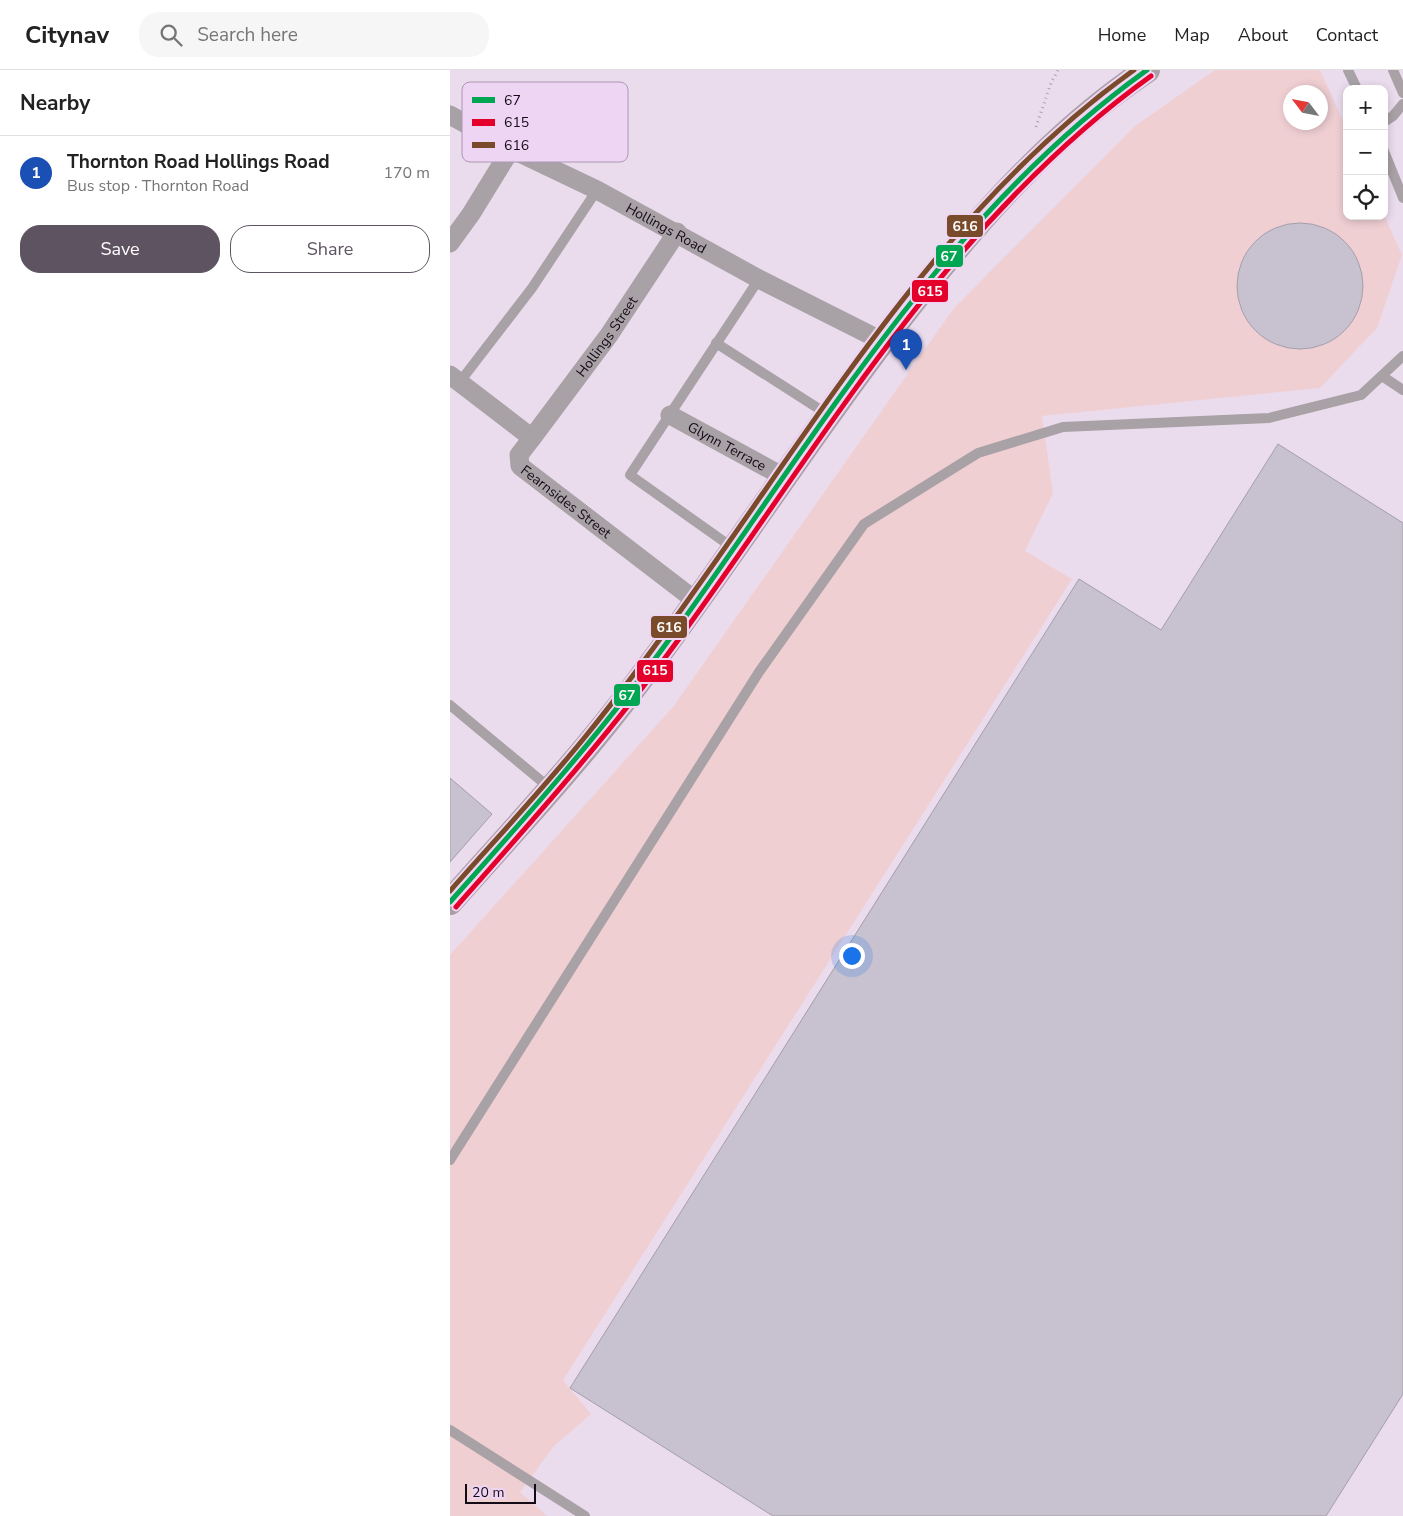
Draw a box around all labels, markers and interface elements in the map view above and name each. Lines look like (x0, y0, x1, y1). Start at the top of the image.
search box (139, 12, 489, 57)
text: Citynav (25, 19, 109, 51)
icon: search (157, 21, 185, 49)
text: Search here (197, 22, 298, 48)
text: Home (1098, 23, 1146, 47)
text: Map (1174, 23, 1210, 47)
text: About (1238, 23, 1288, 47)
text: Contact (1316, 23, 1378, 47)
legend (462, 82, 628, 162)
north arrow (1283, 85, 1328, 130)
map controls (1343, 85, 1388, 220)
button: + (1343, 85, 1388, 130)
text: Nearby (20, 89, 90, 117)
text: 67 (504, 91, 521, 110)
text: 615 (504, 113, 529, 132)
button: − (1343, 130, 1388, 175)
text: 616 (504, 136, 529, 155)
text: Thornton Road Hollings Road (67, 149, 330, 175)
text: 1 (31, 162, 41, 184)
text: 170 m (383, 162, 430, 184)
text: Bus stop · Thornton Road (67, 175, 249, 197)
button: locate (1343, 175, 1388, 220)
street label: Hollings Road (623, 198, 710, 258)
line badge: 616 (946, 214, 984, 238)
text: 616 (952, 217, 978, 236)
button: Save (20, 225, 220, 273)
button: Share (230, 225, 430, 273)
line badge: 67 (935, 244, 964, 268)
text: 67 (941, 247, 957, 266)
line badge: 615 (911, 279, 949, 303)
text: 615 (917, 282, 943, 301)
street label: Hollings Street (571, 292, 642, 381)
pin: 1 (890, 329, 922, 370)
street label: Glynn Terrace (684, 417, 770, 475)
street label: Fearnsides Street (517, 461, 615, 542)
line badge: 616 (650, 615, 688, 639)
text: 616 (656, 618, 682, 637)
line badge: 615 (636, 659, 674, 683)
text: 615 (642, 661, 668, 680)
line badge: 67 (613, 683, 641, 707)
text: 67 (619, 686, 635, 705)
your location (839, 943, 865, 969)
scale bar (465, 1481, 536, 1504)
text: 20 m (472, 1483, 504, 1502)

